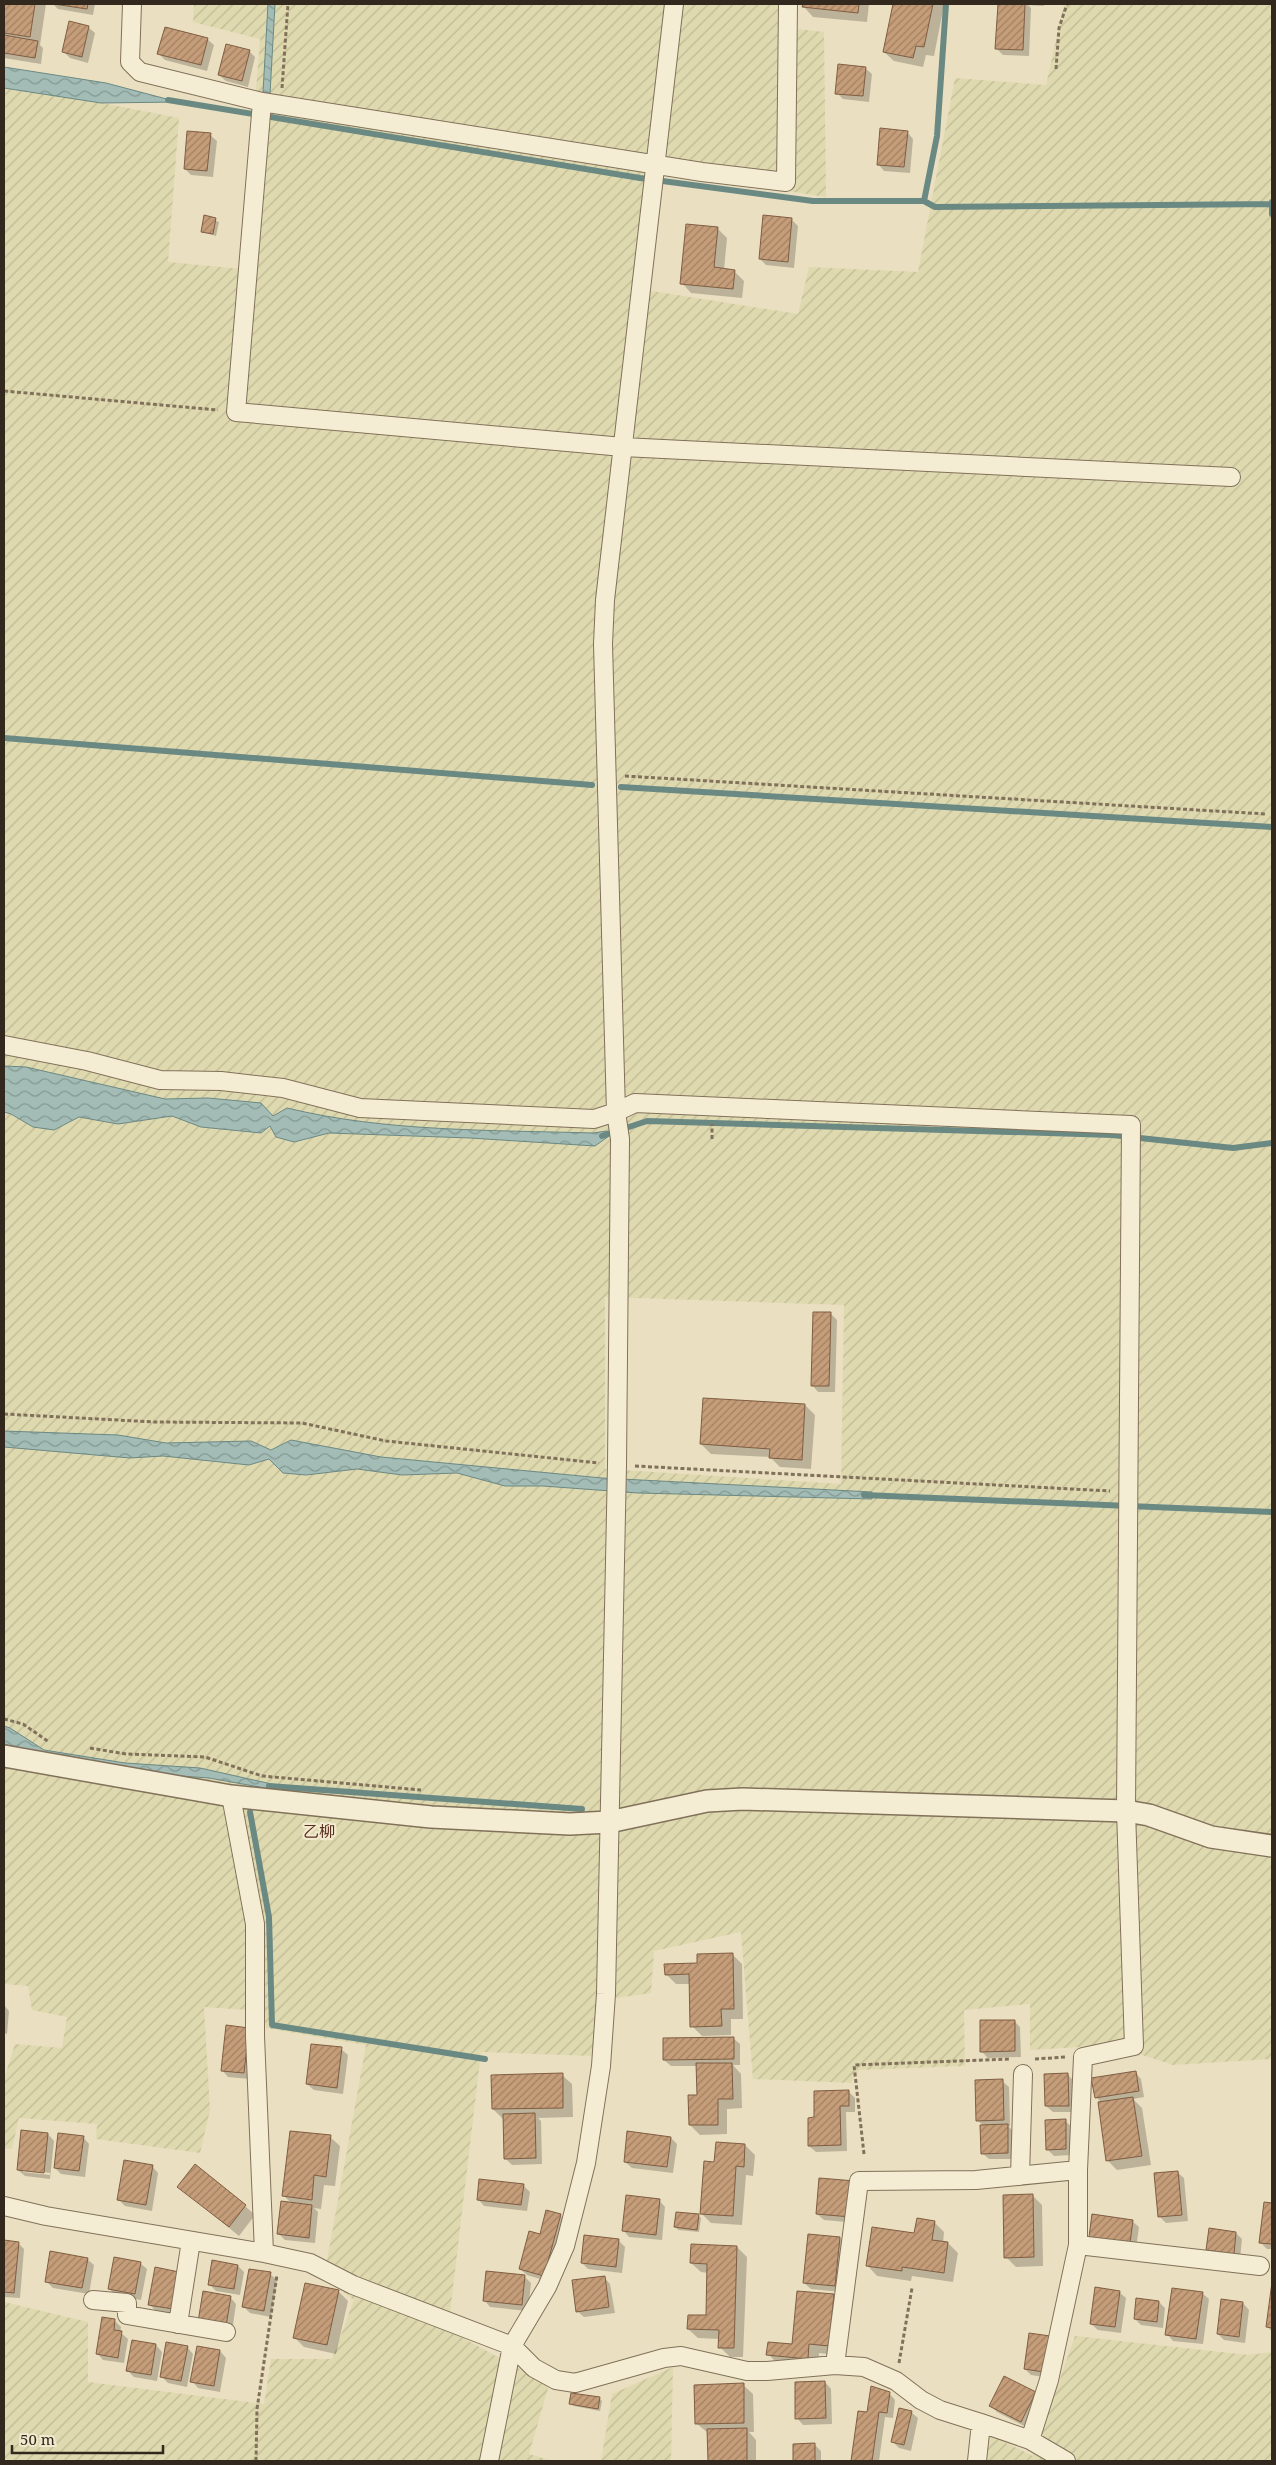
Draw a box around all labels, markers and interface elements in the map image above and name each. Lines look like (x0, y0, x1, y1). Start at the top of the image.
district label: 乙柳 (303, 1820, 335, 1842)
scale bar (12, 2422, 164, 2454)
text: 50 m (20, 2429, 55, 2449)

